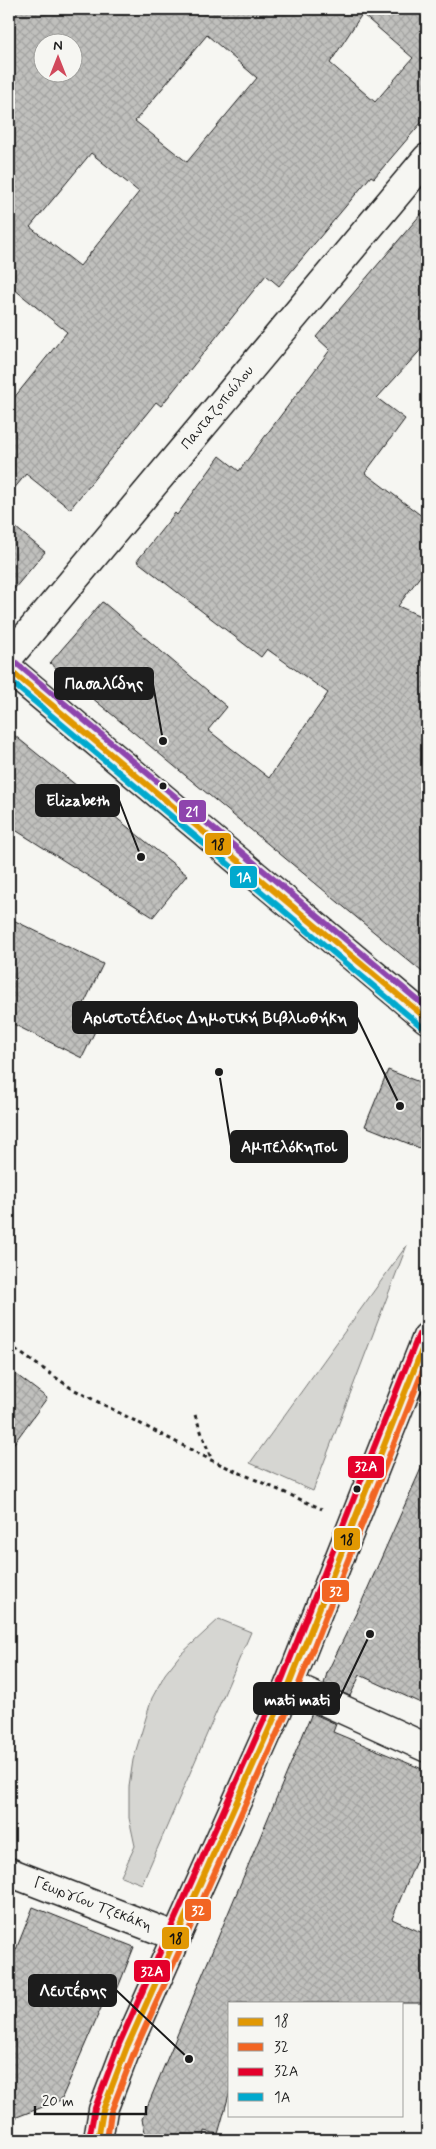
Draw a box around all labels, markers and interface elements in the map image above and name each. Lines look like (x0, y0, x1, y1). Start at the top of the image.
north arrow (32, 32, 82, 82)
text: N (53, 37, 63, 55)
street label: Πανταζοπούλου (177, 361, 259, 454)
callout: Πασαλίδης (55, 668, 153, 699)
text: Πασαλίδης (65, 674, 143, 695)
unlabelled marker (158, 781, 168, 791)
callout: Elizabeth (36, 785, 119, 816)
text: Elizabeth (46, 791, 110, 812)
line badge: 21 (178, 799, 207, 823)
text: 21 (186, 803, 198, 821)
line badge: 18 (204, 832, 232, 856)
text: 18 (211, 836, 225, 854)
line badge: 1Α (229, 865, 258, 889)
text: 1Α (236, 869, 252, 887)
callout: Αριστοτέλειος Δημοτική Βιβλιοθήκη (73, 1002, 357, 1033)
text: Αριστοτέλειος Δημοτική Βιβλιοθήκη (83, 1007, 348, 1029)
callout: Αμπελόκηποι (231, 1131, 347, 1162)
text: Αμπελόκηποι (241, 1137, 338, 1158)
line badge: 32Α (347, 1455, 385, 1479)
text: 32Α (355, 1458, 377, 1476)
unlabelled marker (352, 1484, 362, 1494)
line badge: 18 (333, 1527, 361, 1551)
text: 18 (340, 1531, 354, 1549)
line badge: 32 (321, 1579, 350, 1603)
text: 32 (329, 1583, 343, 1601)
callout: mati mati (254, 1683, 339, 1714)
text: mati mati (264, 1690, 330, 1711)
street label: Γεωργίου Τζεκάκη (31, 1873, 155, 1936)
line badge: 32 (184, 1898, 212, 1922)
text: 32 (191, 1902, 205, 1920)
line badge: 18 (161, 1926, 190, 1950)
text: 18 (169, 1930, 183, 1948)
line badge: 32Α (133, 1959, 171, 1983)
text: 32Α (141, 1963, 163, 1981)
callout: Λευτέρης (29, 1975, 116, 2006)
text: Λευτέρης (39, 1980, 107, 2002)
legend (228, 2002, 404, 2116)
text: 18 (274, 2012, 289, 2032)
text: 32 (274, 2038, 289, 2058)
text: 32Α (274, 2062, 299, 2082)
scale bar (35, 2084, 146, 2116)
text: 1Α (274, 2088, 291, 2108)
text: 20 m (42, 2092, 74, 2112)

